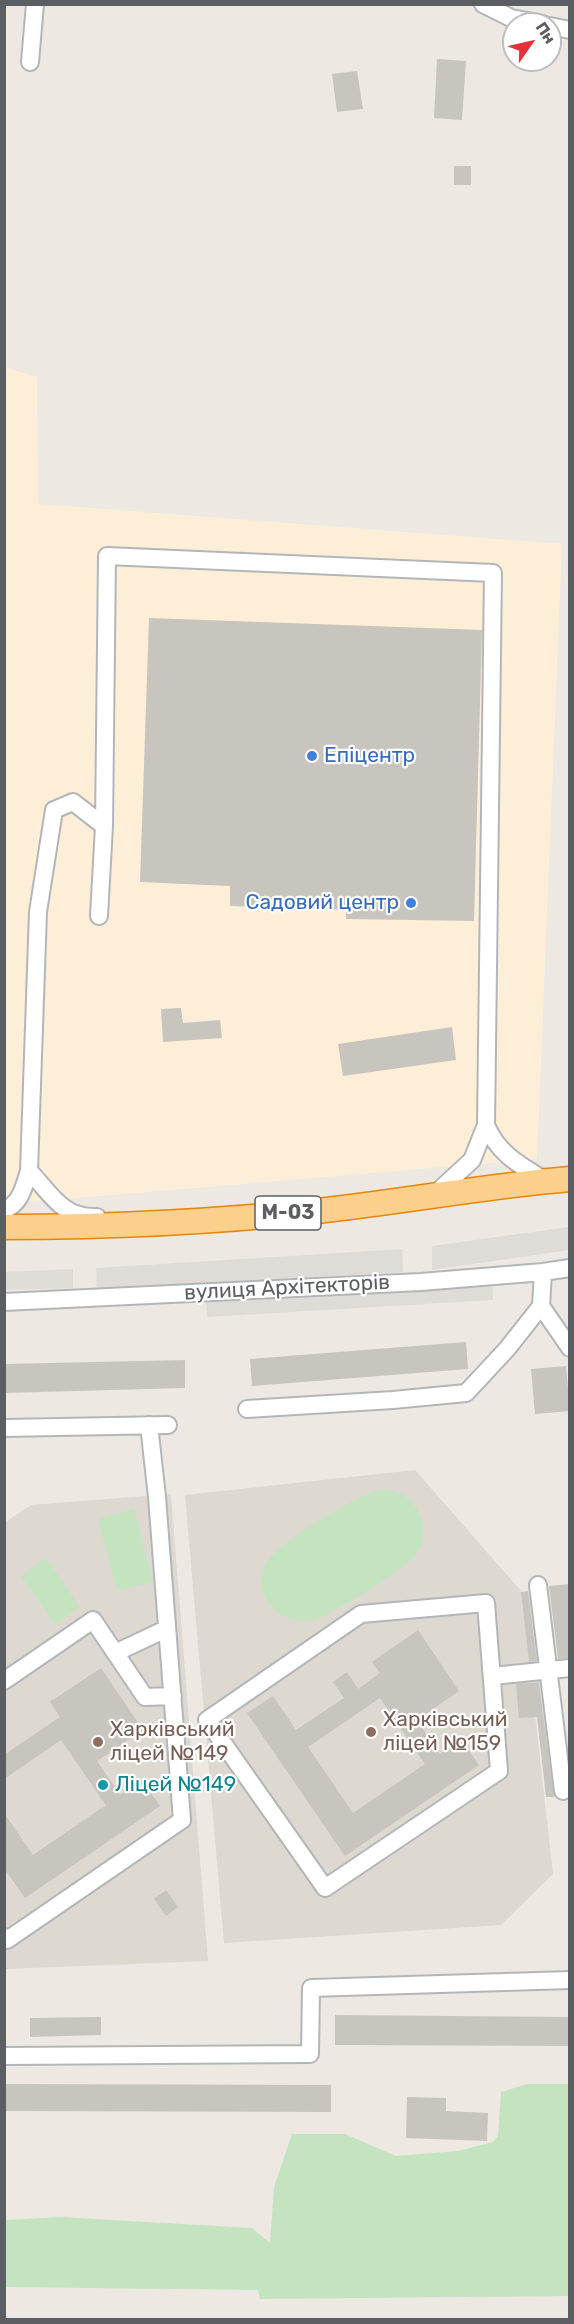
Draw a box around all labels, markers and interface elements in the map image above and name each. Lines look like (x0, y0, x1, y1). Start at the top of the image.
north arrow (502, 12, 562, 72)
text: Пн (532, 18, 560, 47)
place label: Епіцентр (324, 743, 415, 769)
marker: Епіцентр (305, 749, 319, 763)
place label: Садовий центр (245, 890, 399, 916)
marker: Садовий центр (404, 896, 418, 910)
road number: М-03 (255, 1196, 321, 1230)
street label: вулиця Архітекторів (183, 1270, 391, 1306)
place label: Харківський ліцей №159 (383, 1707, 507, 1757)
place label: Харківський ліцей №149 (110, 1717, 234, 1767)
marker: Харківський ліцей №159 (364, 1725, 378, 1739)
marker: Харківський ліцей №149 (91, 1735, 105, 1749)
place label: Ліцей №149 (115, 1772, 236, 1798)
marker: Ліцей №149 (96, 1778, 110, 1792)

